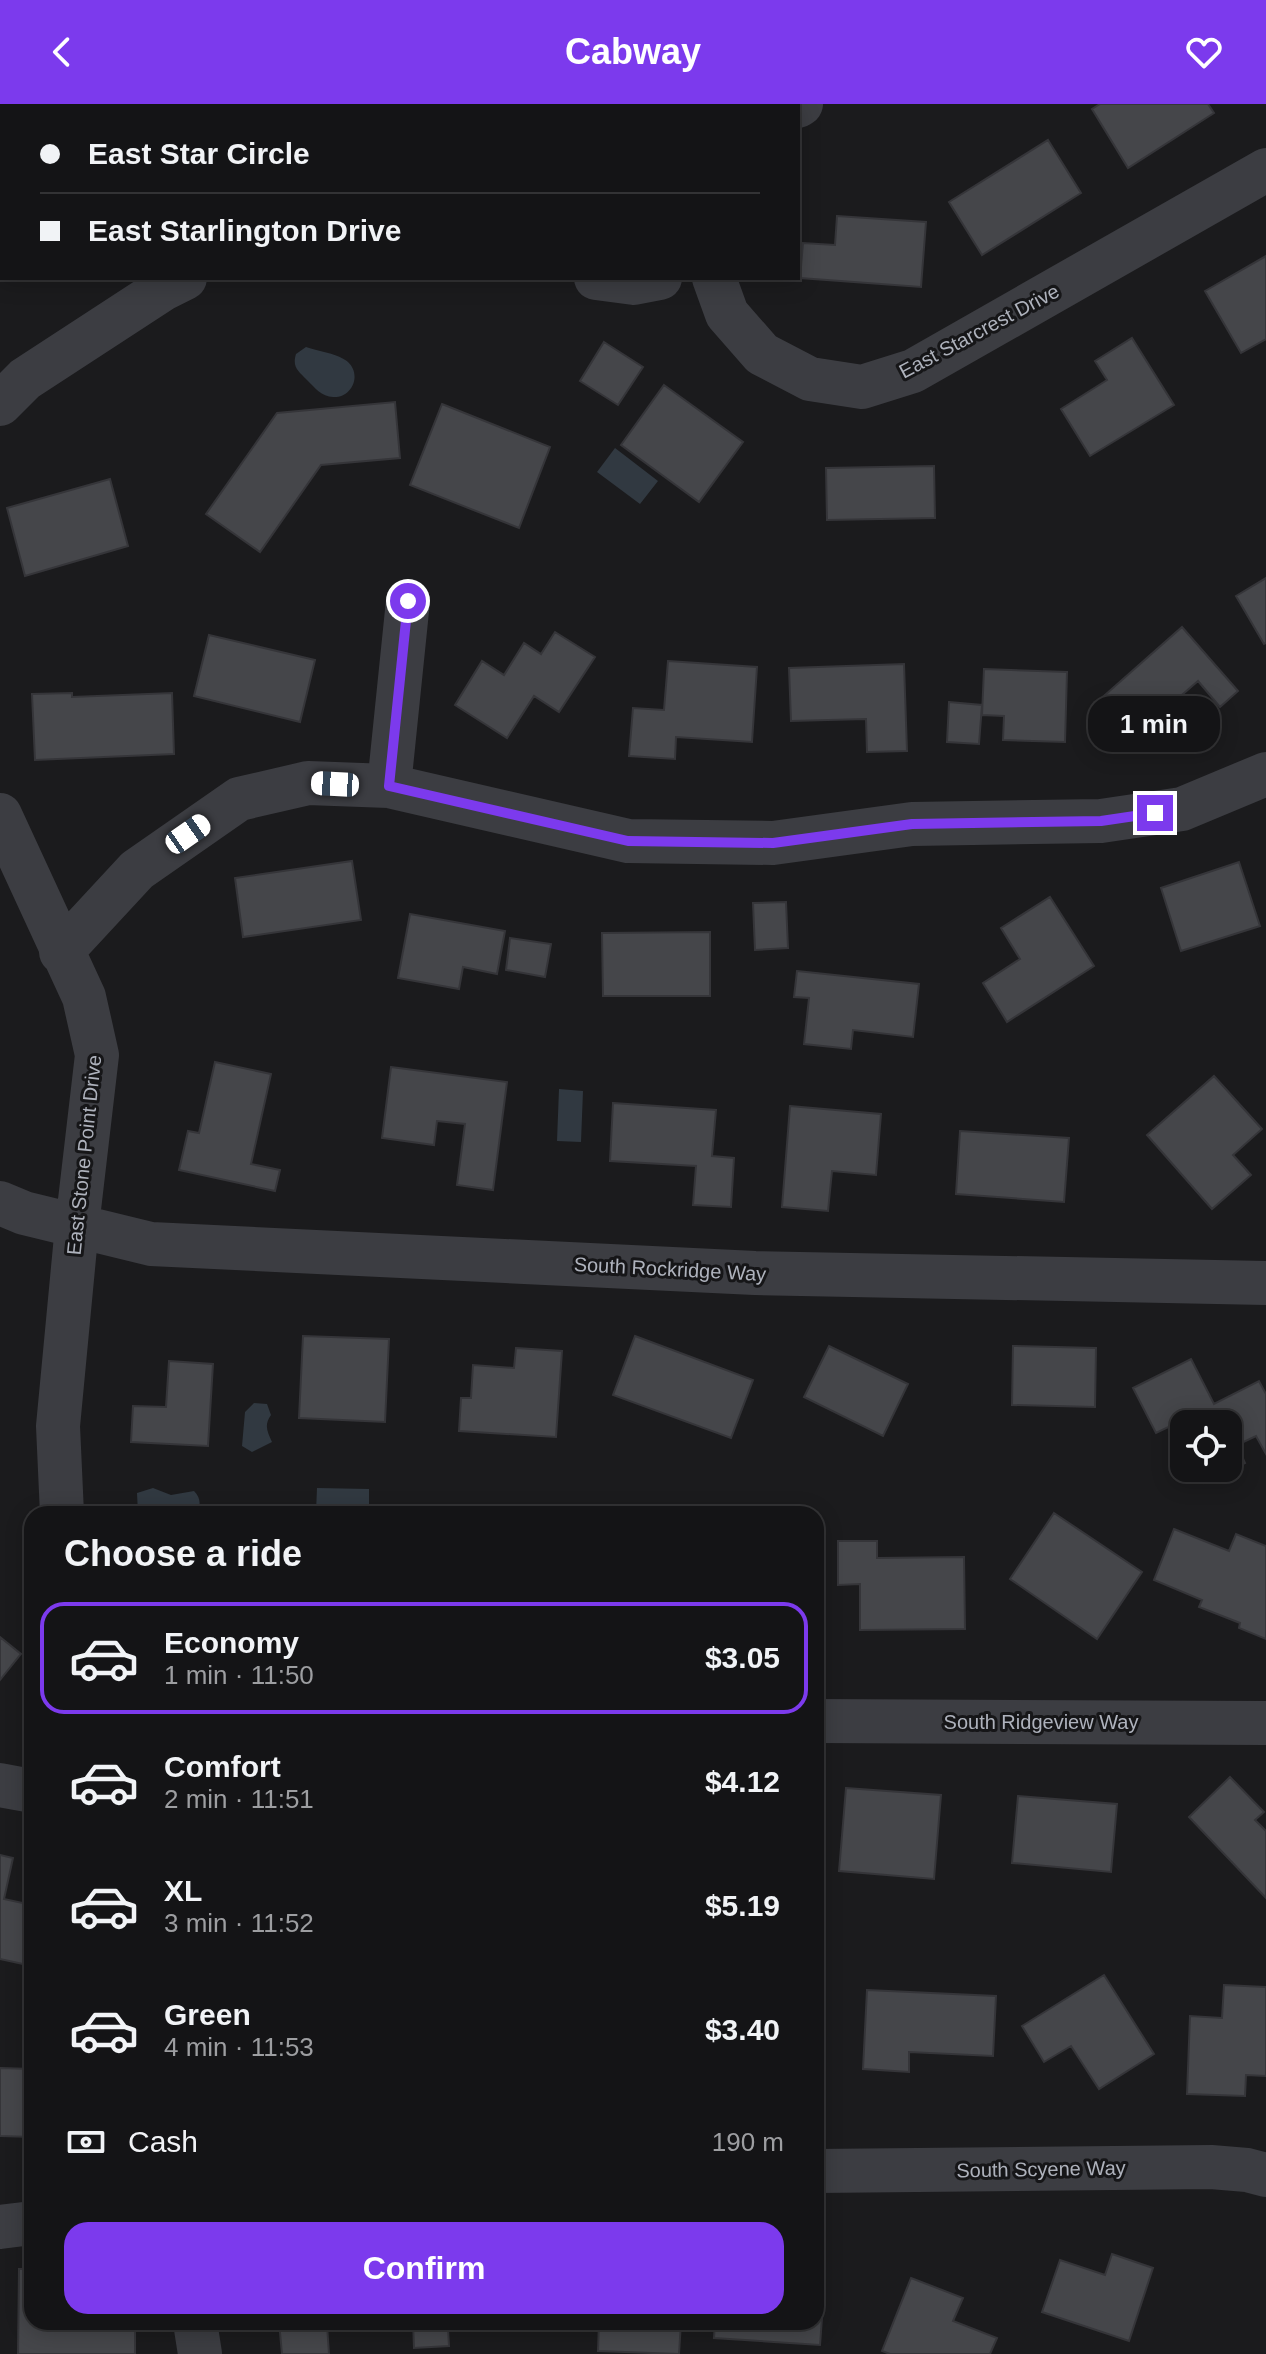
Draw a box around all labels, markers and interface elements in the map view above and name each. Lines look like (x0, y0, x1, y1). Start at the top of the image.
icon: back (40, 30, 84, 74)
icon: heart (1182, 30, 1226, 74)
text: Cabway (565, 31, 701, 72)
text: East Star Circle (88, 137, 310, 170)
text: East Starlington Drive (88, 214, 401, 247)
street label: East Starcrest Drive (895, 280, 1063, 382)
route start (390, 583, 426, 619)
callout: 1 min (1089, 697, 1221, 753)
text: 1 min (1120, 709, 1188, 739)
car (310, 771, 360, 797)
route end (1137, 795, 1173, 831)
car (161, 810, 215, 858)
street label: East Stone Point Drive (63, 1054, 105, 1256)
street label: South Rockridge Way (573, 1253, 767, 1285)
map controls (1170, 1410, 1242, 1482)
button: locate (1170, 1410, 1242, 1482)
text: Choose a ride (64, 1533, 302, 1574)
icon: car (68, 1622, 140, 1694)
text: Economy (164, 1626, 299, 1659)
text: $3.05 (705, 1641, 780, 1674)
text: 1 min · 11:50 (164, 1660, 314, 1690)
street label: South Ridgeview Way (944, 1711, 1138, 1733)
icon: car (68, 1746, 140, 1818)
text: Comfort (164, 1750, 281, 1783)
text: $4.12 (705, 1765, 780, 1798)
text: 2 min · 11:51 (164, 1784, 314, 1814)
icon: car (68, 1870, 140, 1942)
text: XL (164, 1874, 202, 1907)
text: $5.19 (705, 1889, 780, 1922)
text: 3 min · 11:52 (164, 1908, 314, 1938)
icon: car (68, 1994, 140, 2066)
text: Green (164, 1998, 251, 2031)
text: $3.40 (705, 2013, 780, 2046)
text: 4 min · 11:53 (164, 2032, 314, 2062)
icon: cash (64, 2120, 108, 2164)
text: Cash (128, 2125, 198, 2158)
text: 190 m (712, 2127, 784, 2157)
street label: South Scyene Way (956, 2157, 1126, 2181)
button: Confirm (64, 2222, 784, 2314)

